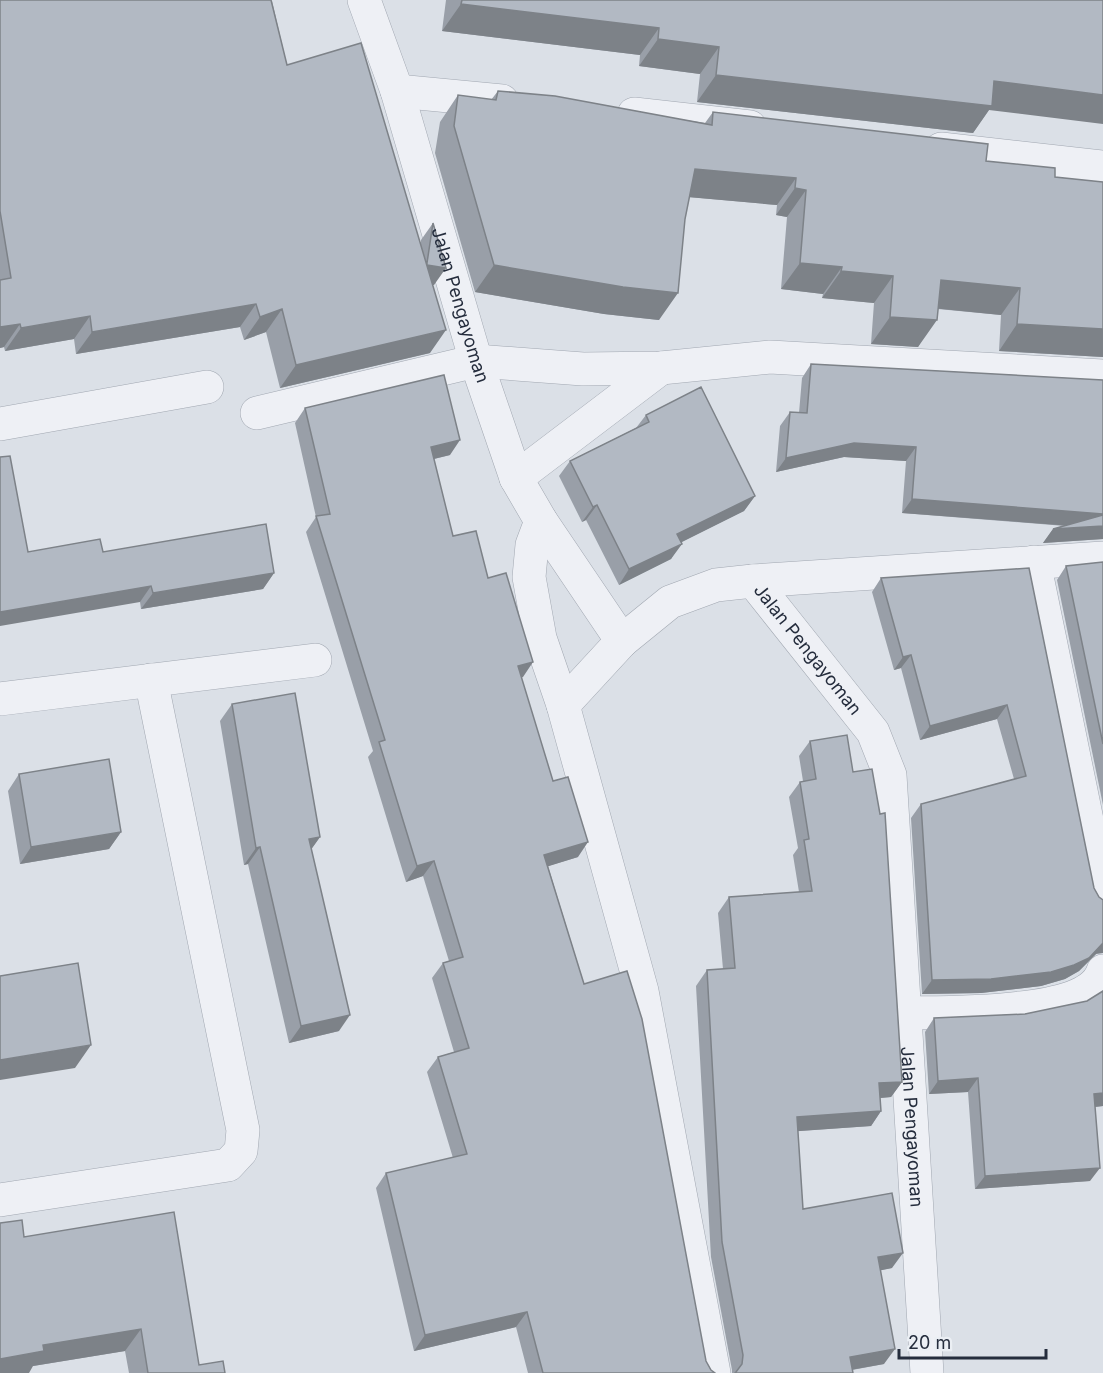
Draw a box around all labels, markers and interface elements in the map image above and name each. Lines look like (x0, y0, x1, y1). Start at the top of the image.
street label: Jalan Pengayoman (427, 225, 494, 385)
street label: Jalan Pengayoman (750, 580, 866, 719)
street label: Jalan Pengayoman (897, 1046, 928, 1208)
scale bar (899, 1322, 1046, 1360)
text: 20 m (908, 1332, 951, 1353)

